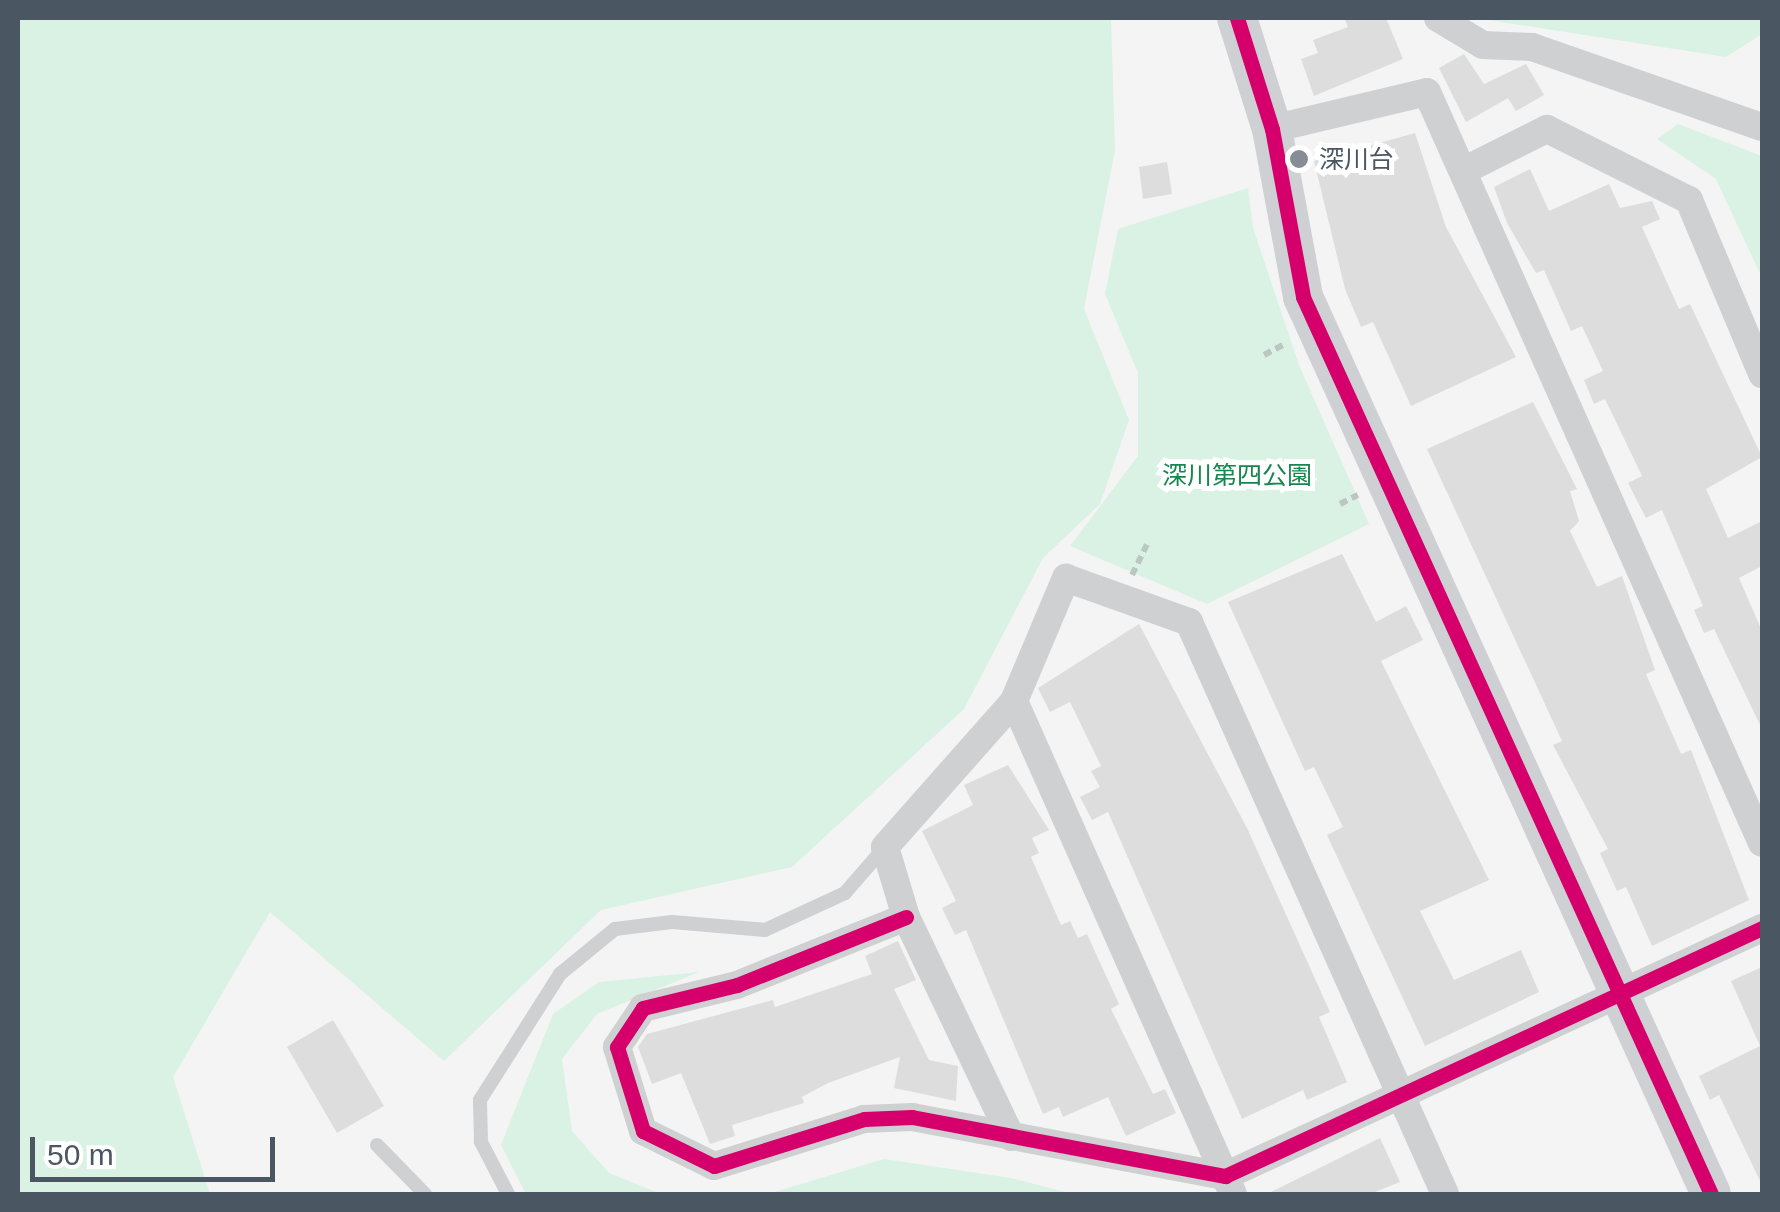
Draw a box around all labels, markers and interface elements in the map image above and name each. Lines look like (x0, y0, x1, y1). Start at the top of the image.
place label: 深川台 (1319, 144, 1394, 174)
marker: 深川台 (1288, 148, 1310, 170)
park label: 深川第四公園 (1162, 460, 1312, 490)
scale bar (35, 1117, 280, 1179)
text: 50 m (47, 1138, 114, 1171)

